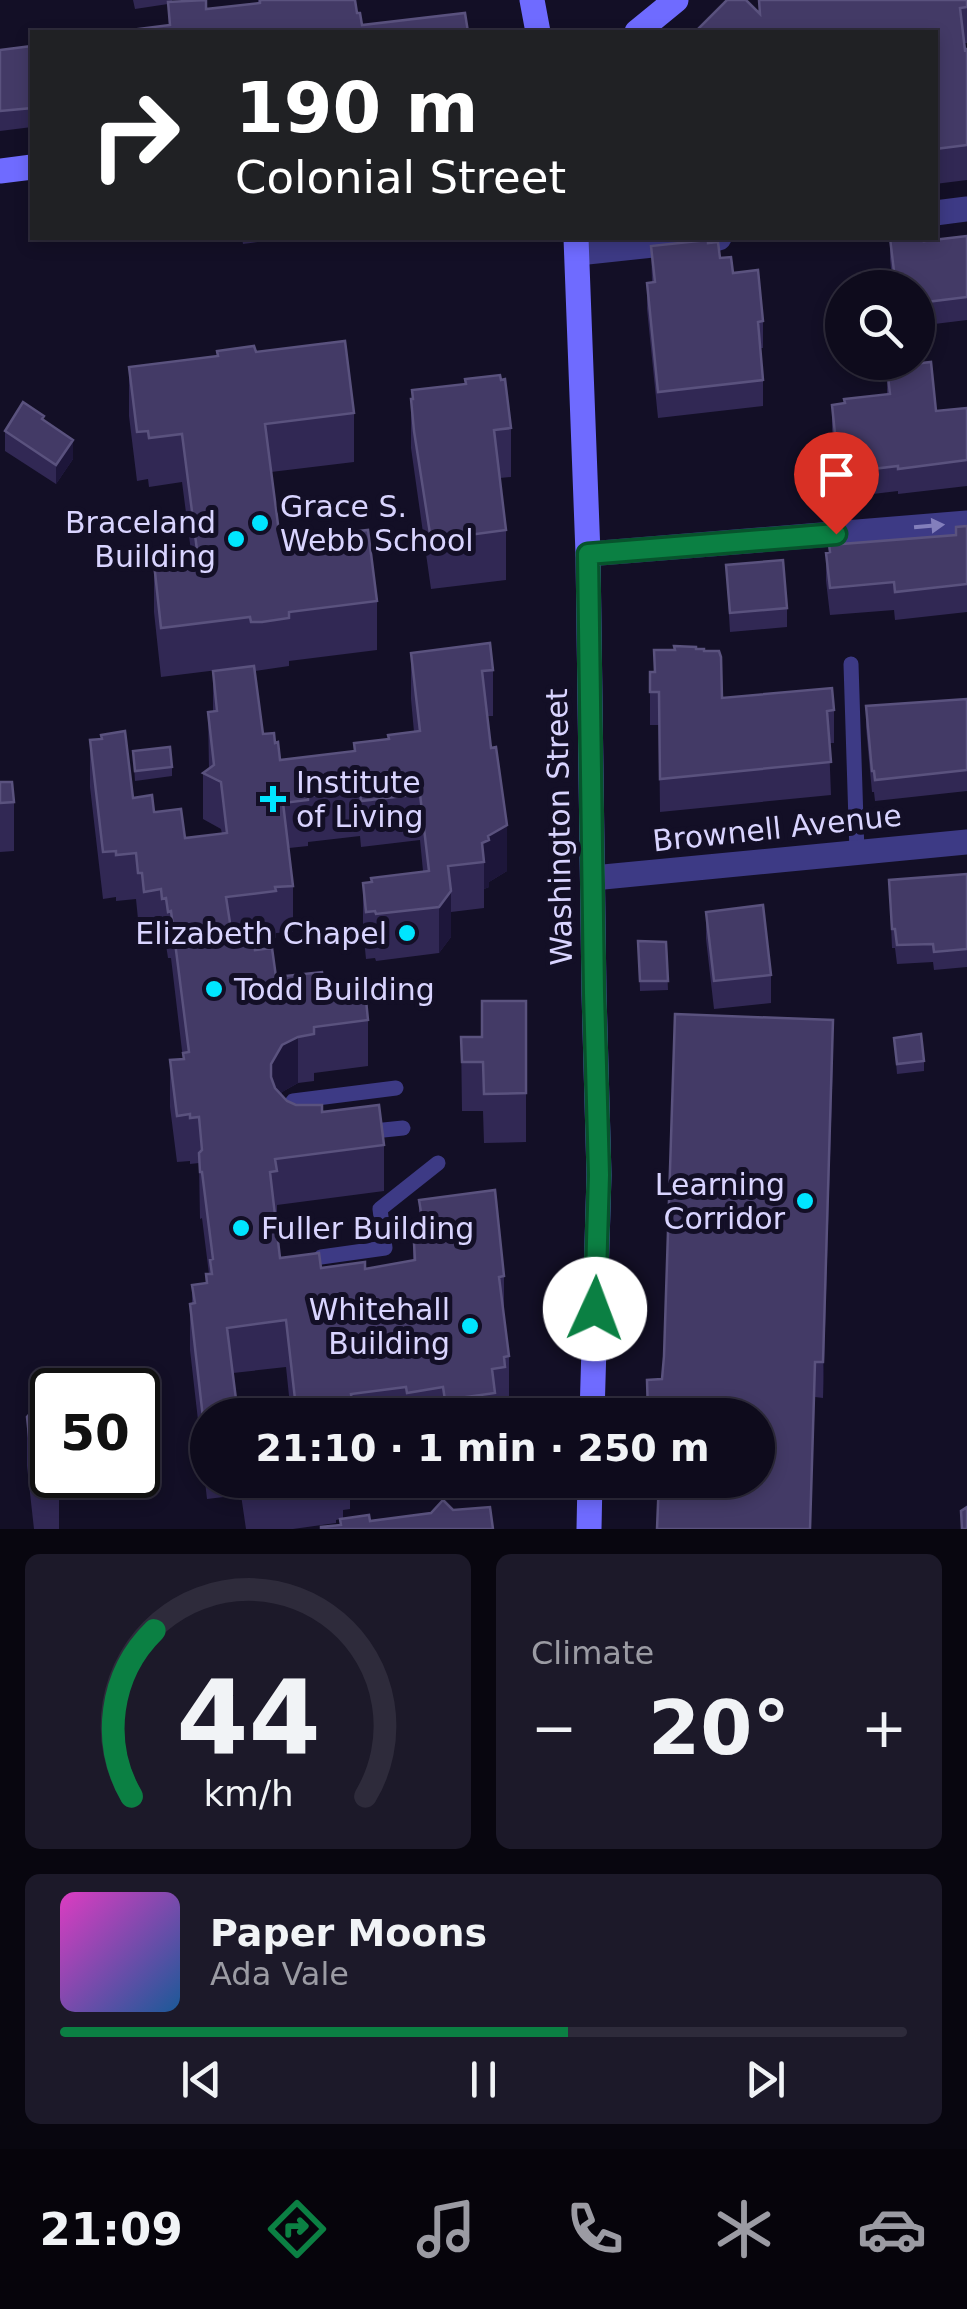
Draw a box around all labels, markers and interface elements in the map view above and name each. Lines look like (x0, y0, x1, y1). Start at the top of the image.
text: 190 m (235, 67, 478, 149)
icon: right (70, 70, 200, 200)
text: Colonial Street (235, 151, 566, 204)
map controls (825, 270, 935, 380)
button: search (825, 270, 935, 380)
pin (794, 432, 879, 535)
icon: arrive (809, 447, 864, 502)
place label: Grace S. Webb School (280, 489, 474, 558)
place label: Braceland Building (65, 505, 216, 574)
marker: Grace S. Webb School (249, 512, 271, 534)
one-way arrow (914, 518, 946, 534)
marker: Braceland Building (225, 528, 247, 550)
street label: Washington Street (539, 688, 579, 966)
place label: Institute of Living (296, 765, 424, 834)
marker: Institute of Living (260, 786, 286, 812)
street label: Brownell Avenue (651, 798, 903, 858)
place label: Elizabeth Chapel (135, 916, 387, 951)
marker: Elizabeth Chapel (396, 922, 418, 944)
place label: Todd Building (233, 972, 435, 1007)
marker: Todd Building (203, 978, 225, 1000)
place label: Learning Corridor (655, 1167, 786, 1236)
marker: Learning Corridor (794, 1190, 816, 1212)
place label: Fuller Building (261, 1211, 474, 1246)
marker: Fuller Building (230, 1217, 252, 1239)
position arrow (543, 1257, 647, 1361)
place label: Whitehall Building (309, 1292, 450, 1361)
marker: Whitehall Building (459, 1315, 481, 1337)
speed limit sign: 50 (30, 1368, 160, 1498)
text: 21:10 · 1 min · 250 m (255, 1426, 710, 1470)
text: Climate (531, 1634, 654, 1672)
text: 44 (176, 1657, 320, 1779)
text: 20° (648, 1684, 790, 1772)
text: − (531, 1696, 577, 1760)
text: + (861, 1696, 907, 1760)
text: km/h (203, 1773, 293, 1814)
text: Paper Moons (210, 1911, 487, 1955)
text: Ada Vale (210, 1955, 349, 1993)
icon: previous (174, 2052, 229, 2107)
icon: pause (456, 2052, 511, 2107)
icon: next (738, 2052, 793, 2107)
icon: directions (262, 2194, 332, 2264)
icon: music (411, 2194, 481, 2264)
icon: phone (560, 2194, 630, 2264)
icon: climate (709, 2194, 779, 2264)
icon: car (857, 2194, 927, 2264)
text: 21:09 (39, 2203, 183, 2256)

